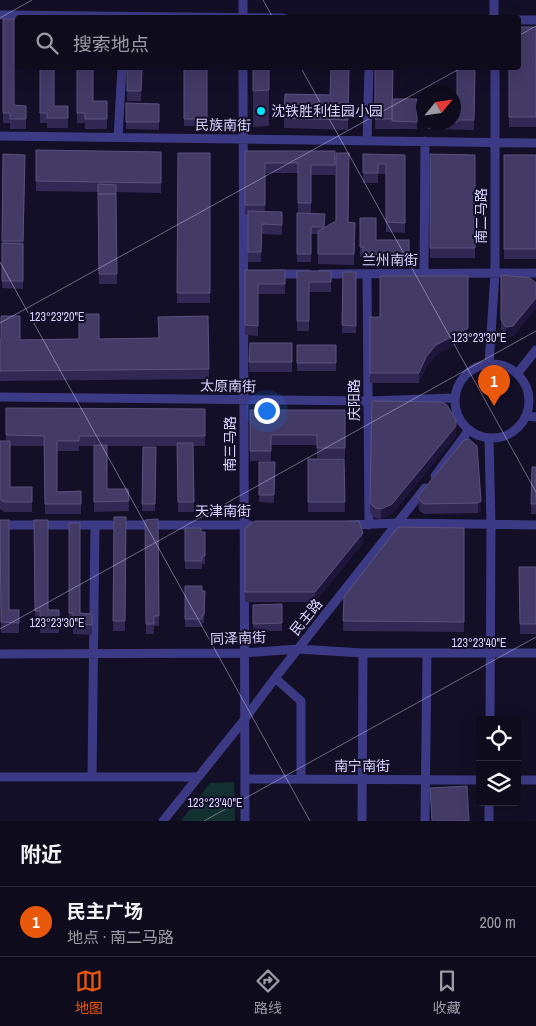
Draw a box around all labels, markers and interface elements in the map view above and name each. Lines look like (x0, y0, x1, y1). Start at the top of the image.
search box (15, 15, 521, 70)
icon: search (33, 29, 61, 57)
text: 搜索地点 (73, 31, 149, 57)
north arrow (416, 85, 461, 130)
place label: 沈铁胜利佳园小园 (271, 102, 383, 120)
marker: 沈铁胜利佳园小园 (255, 105, 267, 117)
street label: 民族南街 (195, 116, 251, 134)
street label: 南二马路 (472, 188, 490, 244)
street label: 兰州南街 (362, 251, 418, 269)
text: 123°23'20"E (29, 309, 85, 325)
text: 123°23'30"E (451, 330, 507, 346)
pin: 1 (478, 365, 510, 406)
street label: 太原南街 (200, 377, 256, 395)
street label: 庆阳路 (345, 379, 363, 421)
your location (254, 398, 280, 424)
street label: 南三马路 (221, 416, 239, 472)
street label: 天津南街 (195, 502, 251, 520)
street label: 民主路 (286, 595, 326, 639)
text: 123°23'30"E (29, 615, 85, 631)
street label: 同泽南街 (210, 628, 266, 648)
text: 123°23'40"E (451, 635, 507, 651)
map controls (476, 716, 521, 806)
button: locate (476, 716, 521, 761)
street label: 南宁南街 (334, 757, 390, 775)
button: layers (476, 761, 521, 806)
text: 123°23'40"E (187, 795, 243, 811)
text: 附近 (20, 840, 62, 869)
text: 民主广场 (67, 898, 143, 924)
text: 1 (32, 911, 40, 933)
text: 200 m (480, 911, 516, 933)
text: 地点 · 南二马路 (67, 926, 174, 948)
tab: 地图 (75, 967, 103, 1017)
tab: 路线 (254, 967, 282, 1017)
tab: 收藏 (433, 967, 461, 1017)

